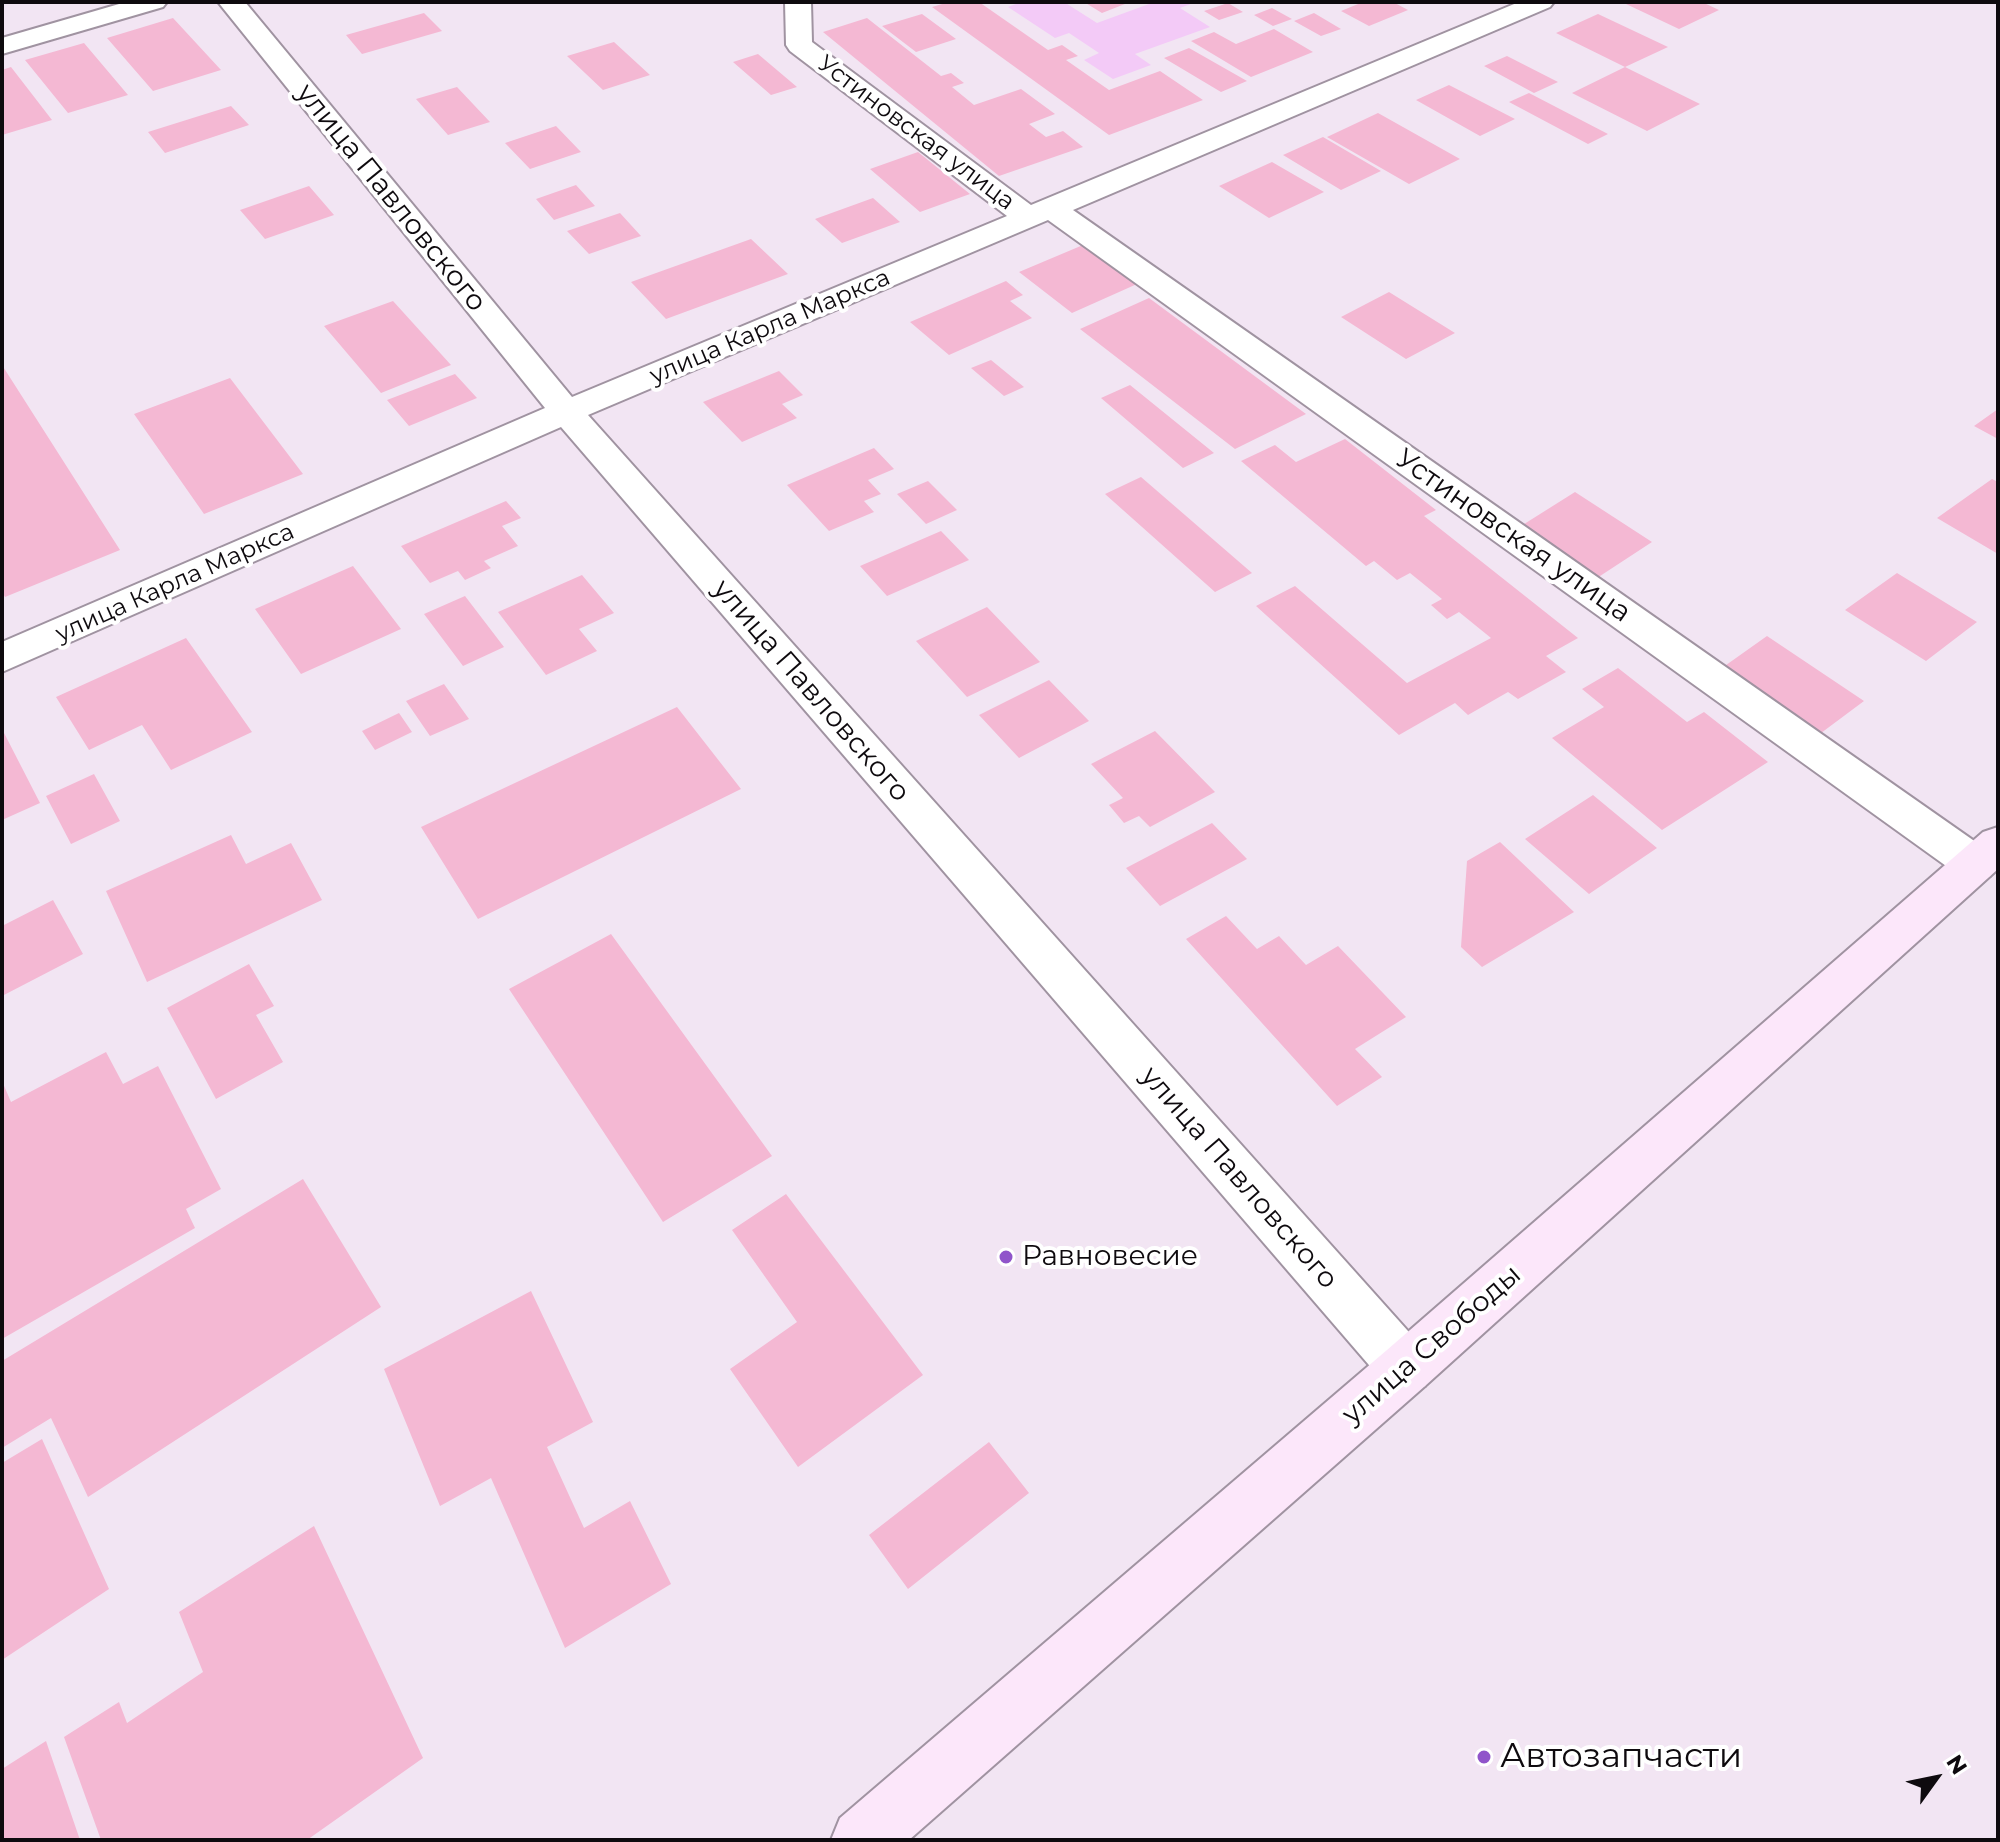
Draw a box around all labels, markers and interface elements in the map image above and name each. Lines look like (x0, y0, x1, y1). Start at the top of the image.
street label: Устиновская улица (812, 50, 1020, 216)
street label: улица Павловского (289, 77, 493, 319)
street label: улица Карла Маркса (646, 263, 894, 391)
street label: Устиновская улица (1389, 442, 1637, 630)
street label: улица Карла Маркса (51, 517, 299, 649)
street label: улица Павловского (705, 573, 917, 809)
street label: улица Павловского (1133, 1060, 1345, 1296)
place label: Равновесие (1022, 1240, 1198, 1274)
marker: Равновесие (997, 1248, 1015, 1266)
street label: улица Свободы (1336, 1258, 1528, 1432)
place label: Автозапчасти (1500, 1737, 1742, 1777)
north arrow (1896, 1738, 1976, 1818)
marker: Автозапчасти (1475, 1748, 1493, 1766)
text: N (1940, 1750, 1973, 1779)

